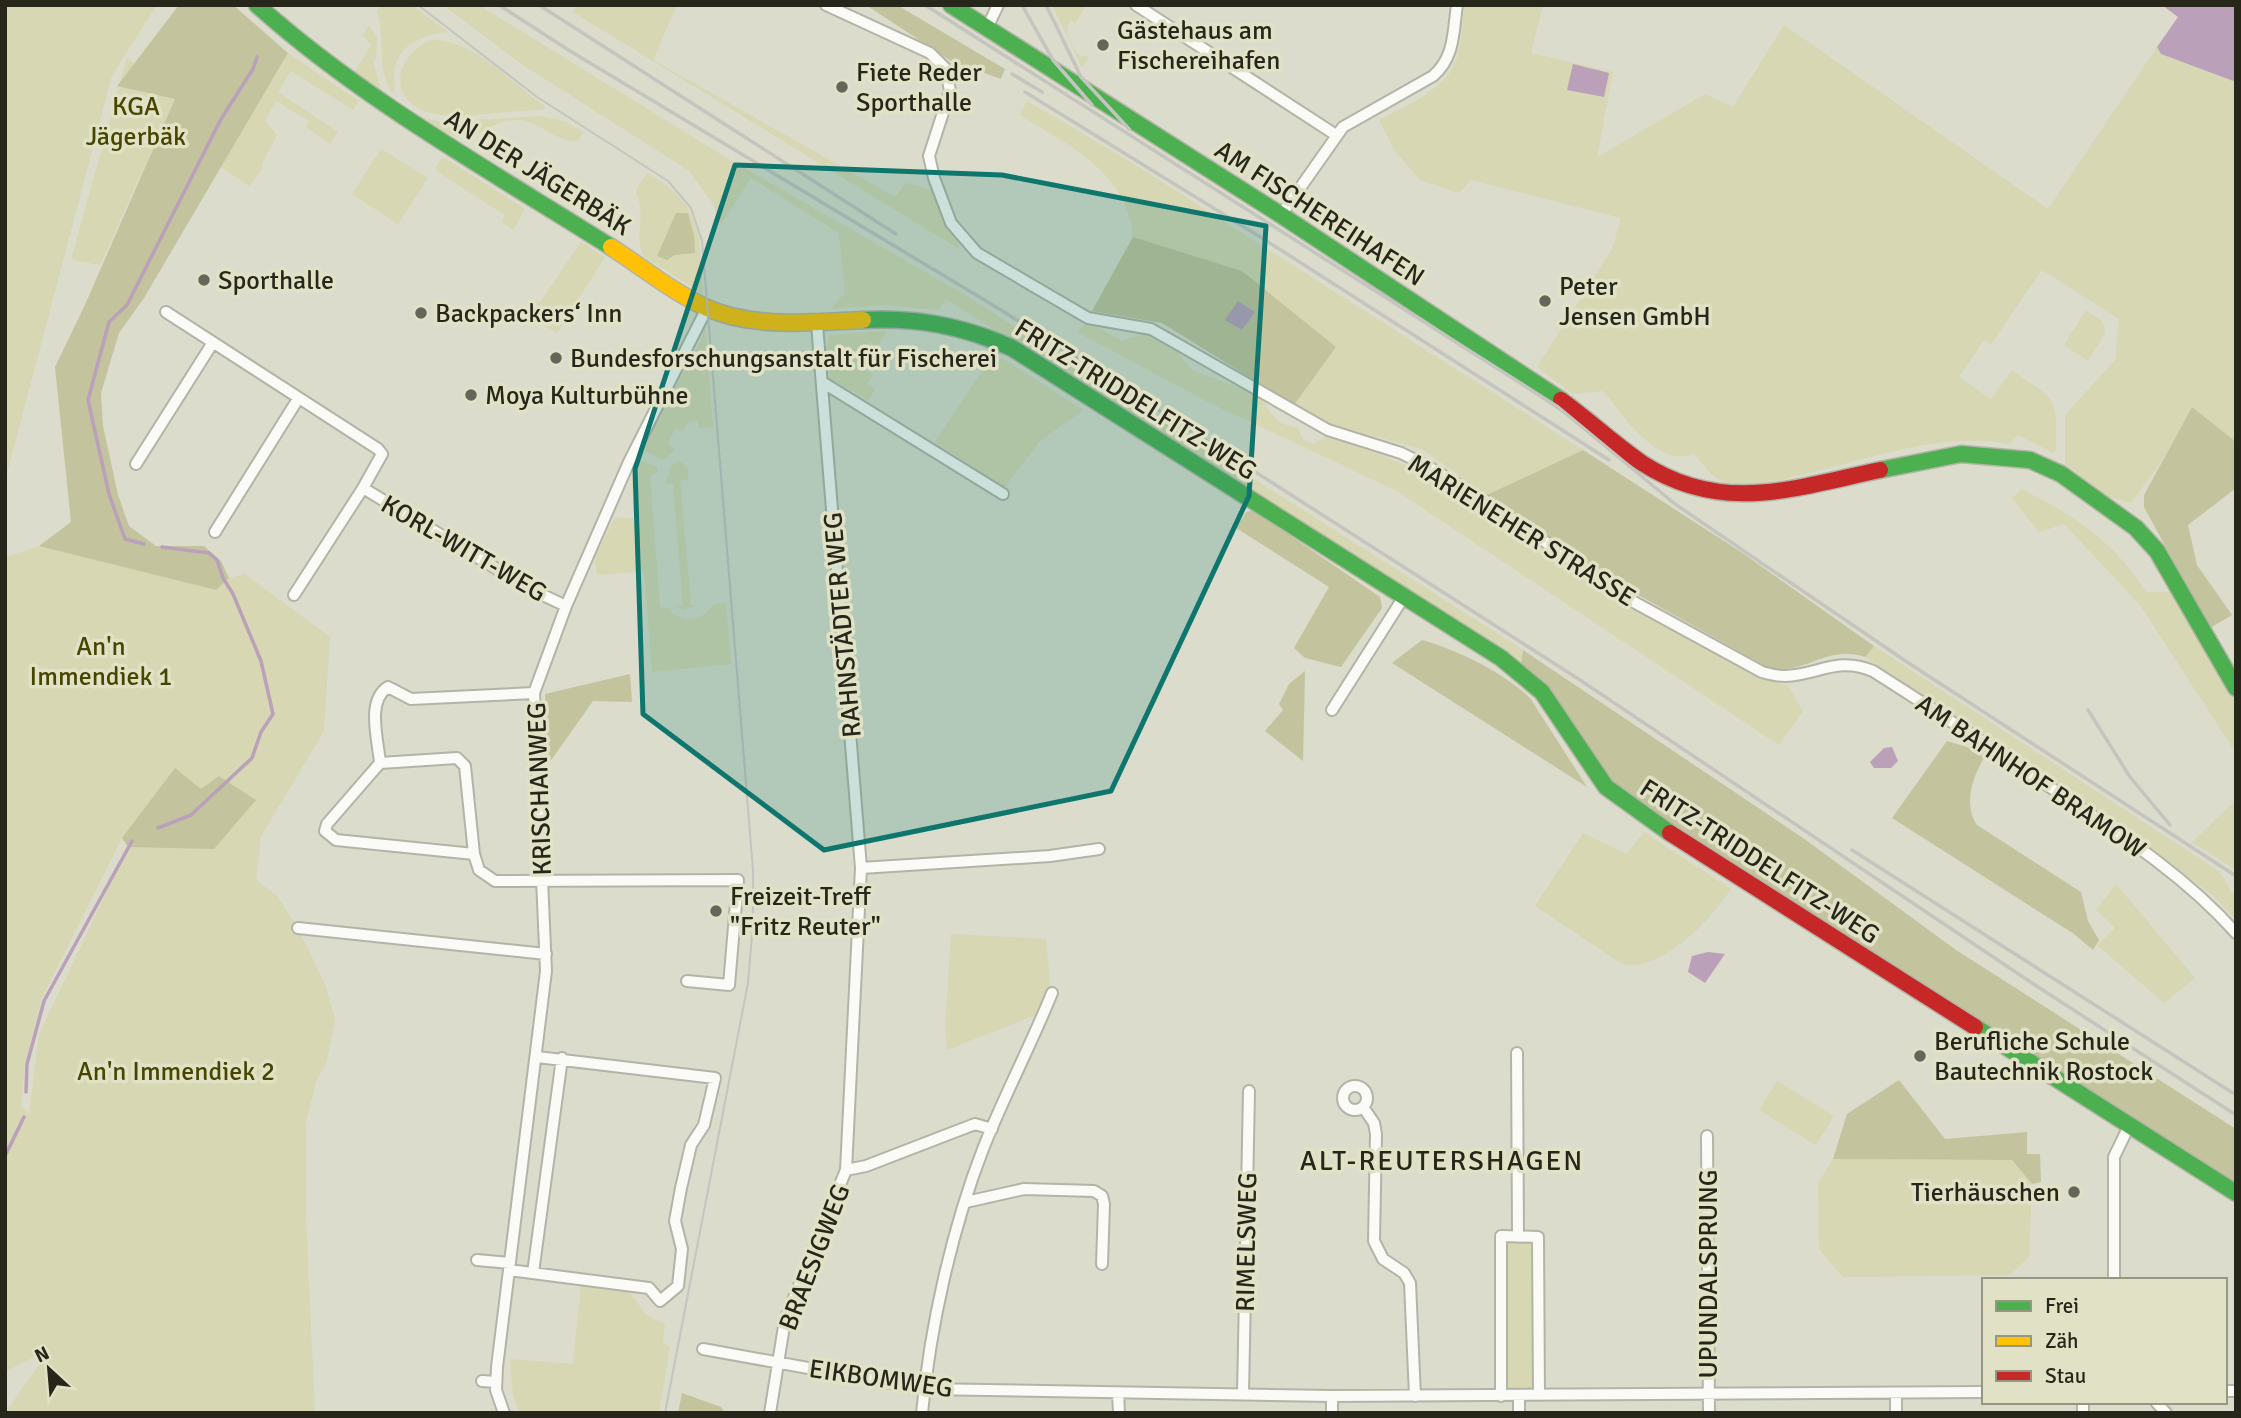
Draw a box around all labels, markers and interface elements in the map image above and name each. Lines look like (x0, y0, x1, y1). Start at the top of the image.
place label: Gästehaus am Fischereihafen (1117, 15, 1281, 77)
marker: Gästehaus am Fischereihafen (1095, 37, 1111, 53)
place label: Fiete Reder Sporthalle (856, 57, 982, 119)
marker: Fiete Reder Sporthalle (834, 79, 850, 95)
park label: KGA Jägerbäk (86, 91, 186, 153)
street label: AN DER JÄGERBÄK (439, 103, 637, 243)
street label: AM FISCHEREIHAFEN (1209, 134, 1430, 294)
place label: Sporthalle (218, 265, 334, 297)
place label: Peter Jensen GmbH (1559, 271, 1711, 333)
marker: Sporthalle (196, 272, 212, 288)
marker: Peter Jensen GmbH (1537, 293, 1553, 309)
place label: Backpackers‘ Inn (435, 298, 622, 330)
marker: Backpackers‘ Inn (413, 305, 429, 321)
street label: FRITZ-TRIDDELFITZ-WEG (1009, 312, 1262, 487)
place label: Bundesforschungsanstalt für Fischerei (570, 343, 997, 375)
marker: Bundesforschungsanstalt für Fischerei (548, 350, 564, 366)
place label: Moya Kulturbühne (485, 380, 688, 412)
marker: Moya Kulturbühne (463, 387, 479, 403)
street label: MARIENEHER STRASSE (1402, 448, 1641, 614)
street label: KORL-WITT-WEG (375, 489, 552, 609)
street label: RAHNSTÄDTER WEG (817, 511, 869, 739)
park label: An'n Immendiek 1 (30, 631, 172, 693)
street label: AM BAHNHOF BRAMOW (1909, 688, 2152, 866)
street label: KRISCHANWEG (521, 702, 559, 876)
street label: FRITZ-TRIDDELFITZ-WEG (1634, 772, 1885, 951)
place label: Freizeit-Treff "Fritz Reuter" (730, 881, 881, 943)
marker: Freizeit-Treff "Fritz Reuter" (708, 903, 724, 919)
place label: Berufliche Schule Bautechnik Rostock (1934, 1026, 2153, 1088)
marker: Berufliche Schule Bautechnik Rostock (1912, 1048, 1928, 1064)
park label: An'n Immendiek 2 (77, 1056, 275, 1088)
district label: ALT-REUTERSHAGEN (1300, 1144, 1584, 1178)
street label: UPUNDALSPRUNG (1693, 1169, 1725, 1379)
street label: RIMELSWEG (1230, 1172, 1264, 1312)
place label: Tierhäuschen (1911, 1177, 2060, 1209)
street label: BRAESIGWEG (772, 1180, 857, 1335)
marker: Tierhäuschen (2066, 1184, 2082, 1200)
legend (1982, 1278, 2227, 1404)
text: Frei (2045, 1293, 2079, 1319)
text: Zäh (2045, 1328, 2079, 1354)
north arrow (14, 1334, 84, 1404)
text: N (31, 1341, 53, 1368)
street label: EIKBOMWEG (807, 1353, 955, 1405)
text: Stau (2045, 1363, 2086, 1389)

